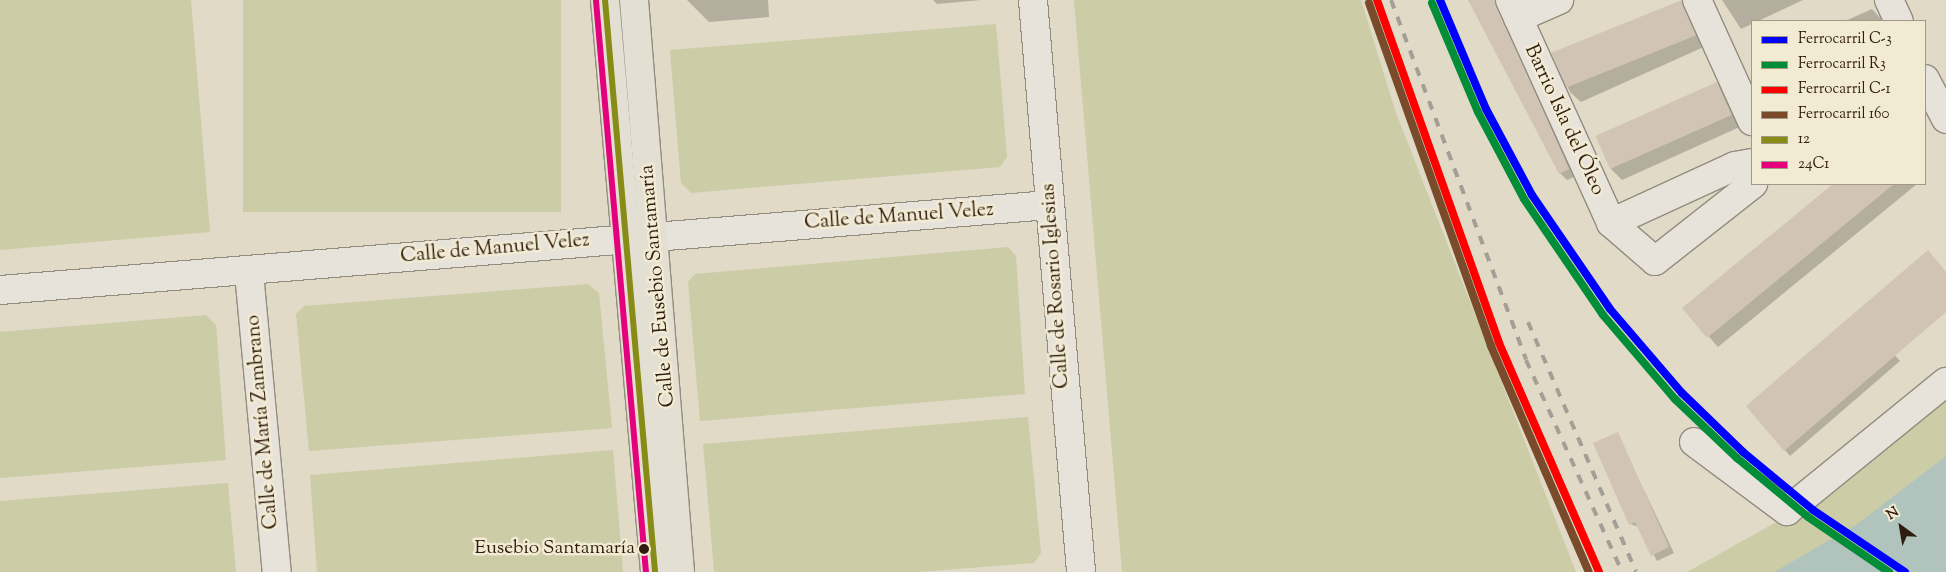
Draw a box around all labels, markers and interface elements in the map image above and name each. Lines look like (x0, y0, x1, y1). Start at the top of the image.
legend (1751, 20, 1926, 185)
text: Ferrocarril C-3 (1798, 29, 1892, 50)
street label: Barrio Isla del Óleo (1519, 41, 1609, 199)
text: Ferrocarril R3 (1798, 54, 1886, 75)
text: Ferrocarril C-1 (1798, 79, 1891, 100)
text: Ferrocarril 160 (1798, 104, 1889, 125)
text: 12 (1798, 129, 1810, 150)
text: 24C1 (1798, 154, 1829, 175)
street label: Calle de Eusebio Santamaría (635, 164, 681, 408)
street label: Calle de Rosario Iglesias (1037, 183, 1075, 389)
street label: Calle de Manuel Velez (804, 198, 994, 236)
street label: Calle de Manuel Velez (399, 229, 591, 269)
street label: Calle de María Zambrano (242, 314, 284, 530)
north arrow (1876, 502, 1926, 552)
text: N (1883, 503, 1903, 526)
place label: Eusebio Santamaría (474, 538, 635, 560)
marker: Eusebio Santamaría (639, 544, 649, 554)

